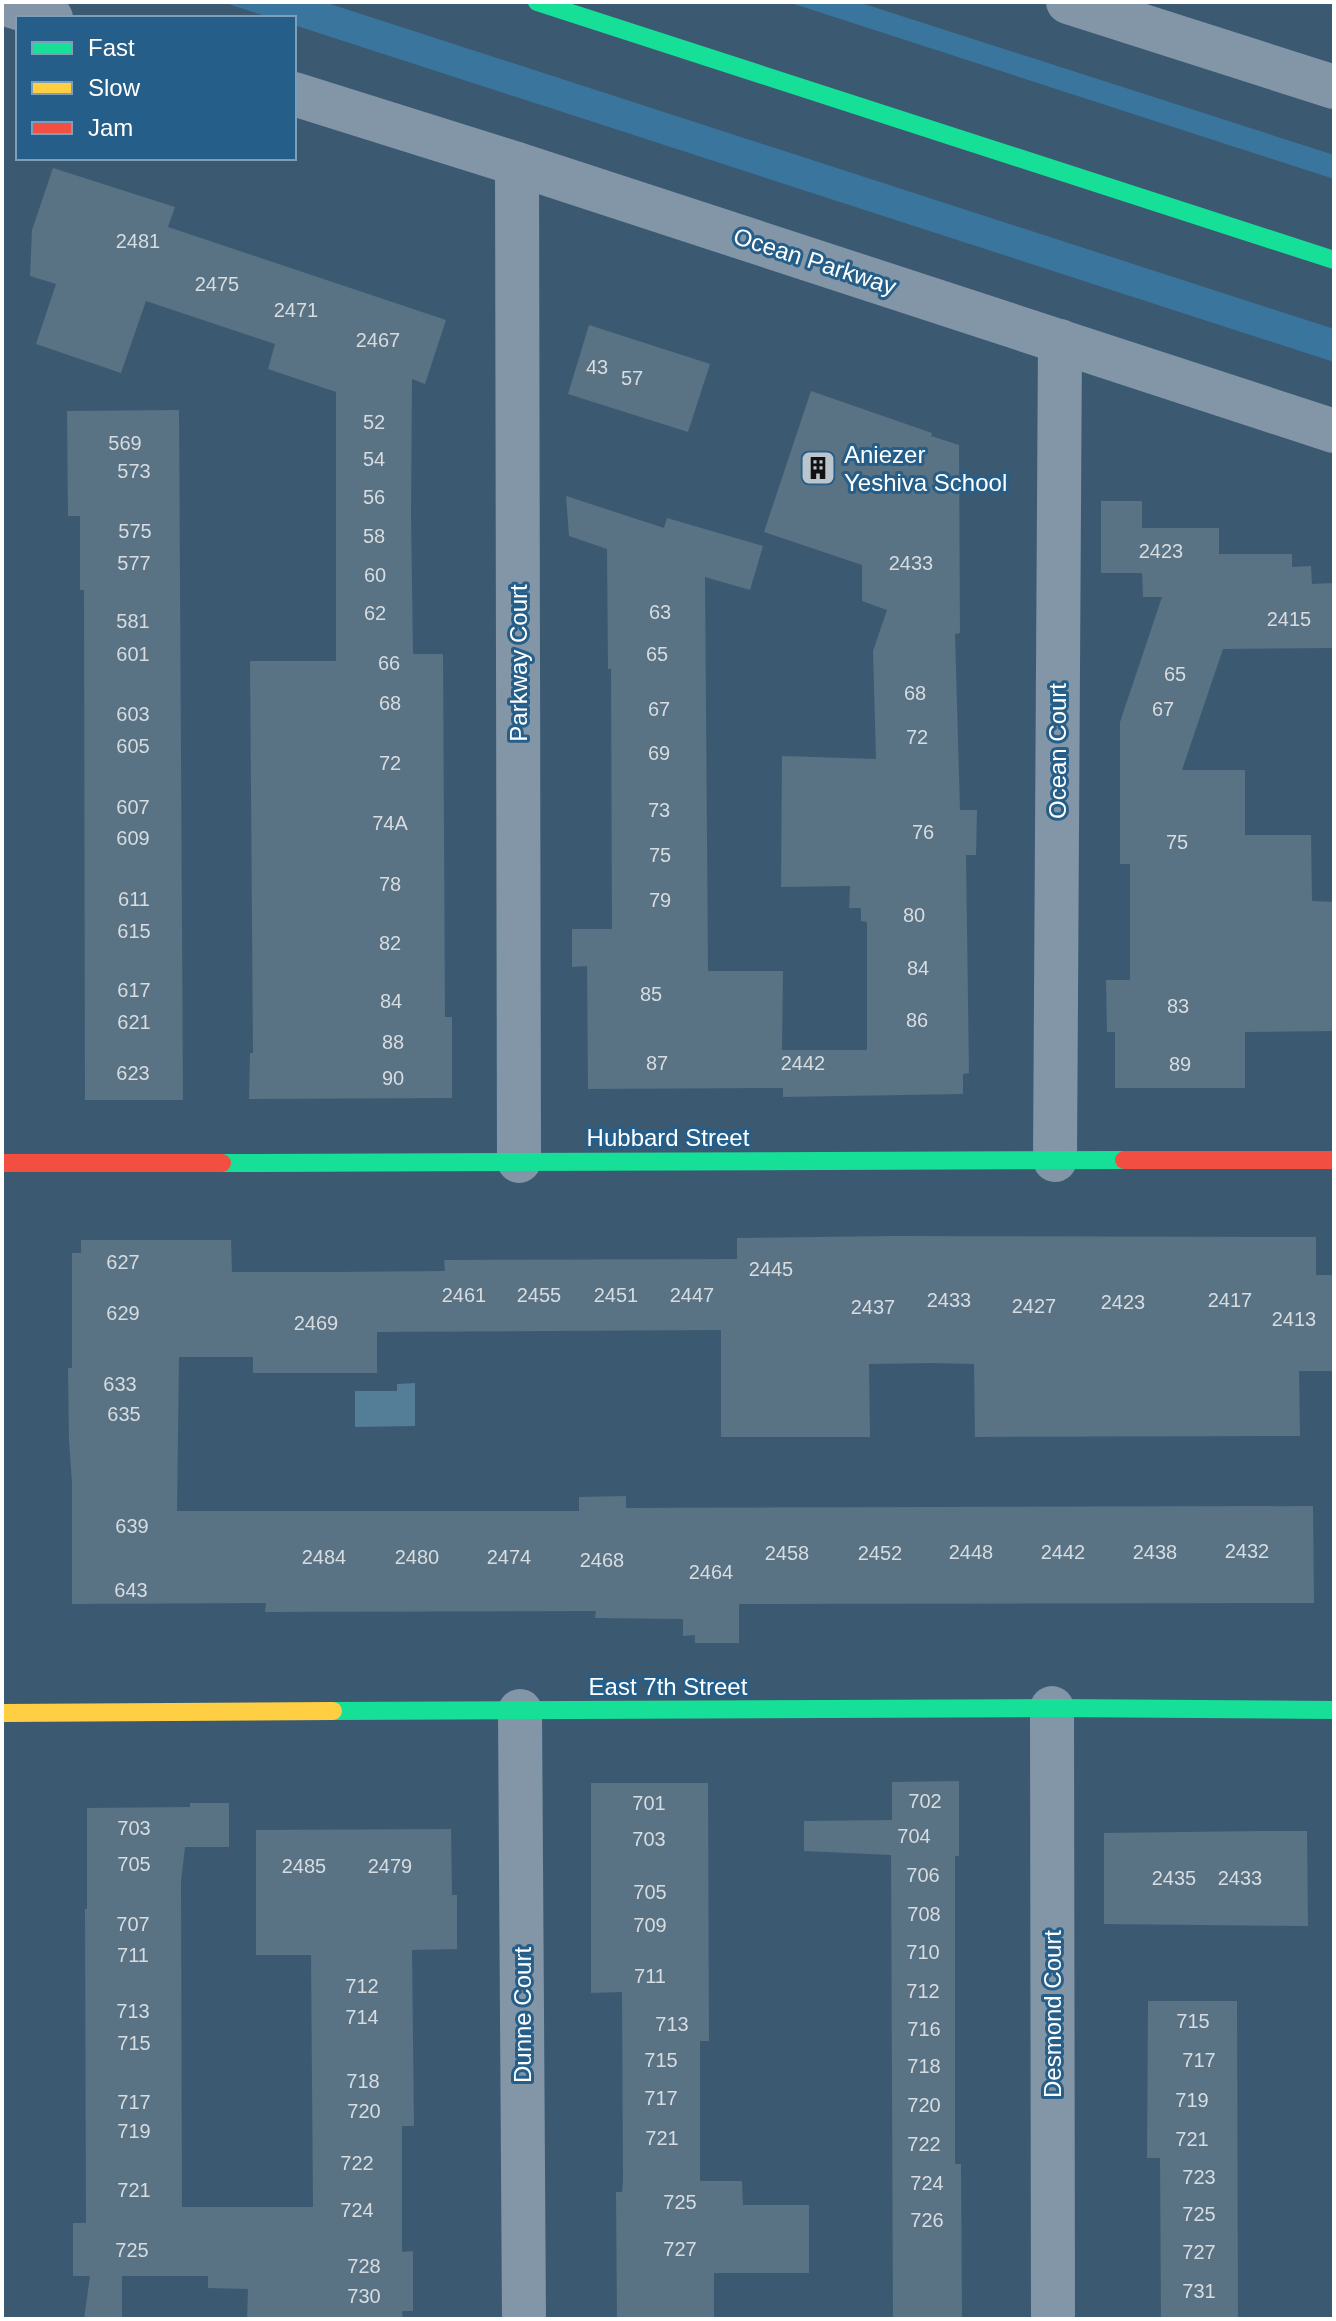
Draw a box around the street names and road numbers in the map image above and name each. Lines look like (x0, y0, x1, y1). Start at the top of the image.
street label: Ocean Parkway (730, 222, 900, 300)
street label: Parkway Court (505, 584, 532, 742)
street label: Ocean Court (1044, 683, 1071, 819)
street label: Hubbard Street (587, 1124, 750, 1151)
street label: East 7th Street (589, 1673, 748, 1700)
street label: Desmond Court (1039, 1930, 1066, 2098)
street label: Dunne Court (509, 1947, 536, 2083)

